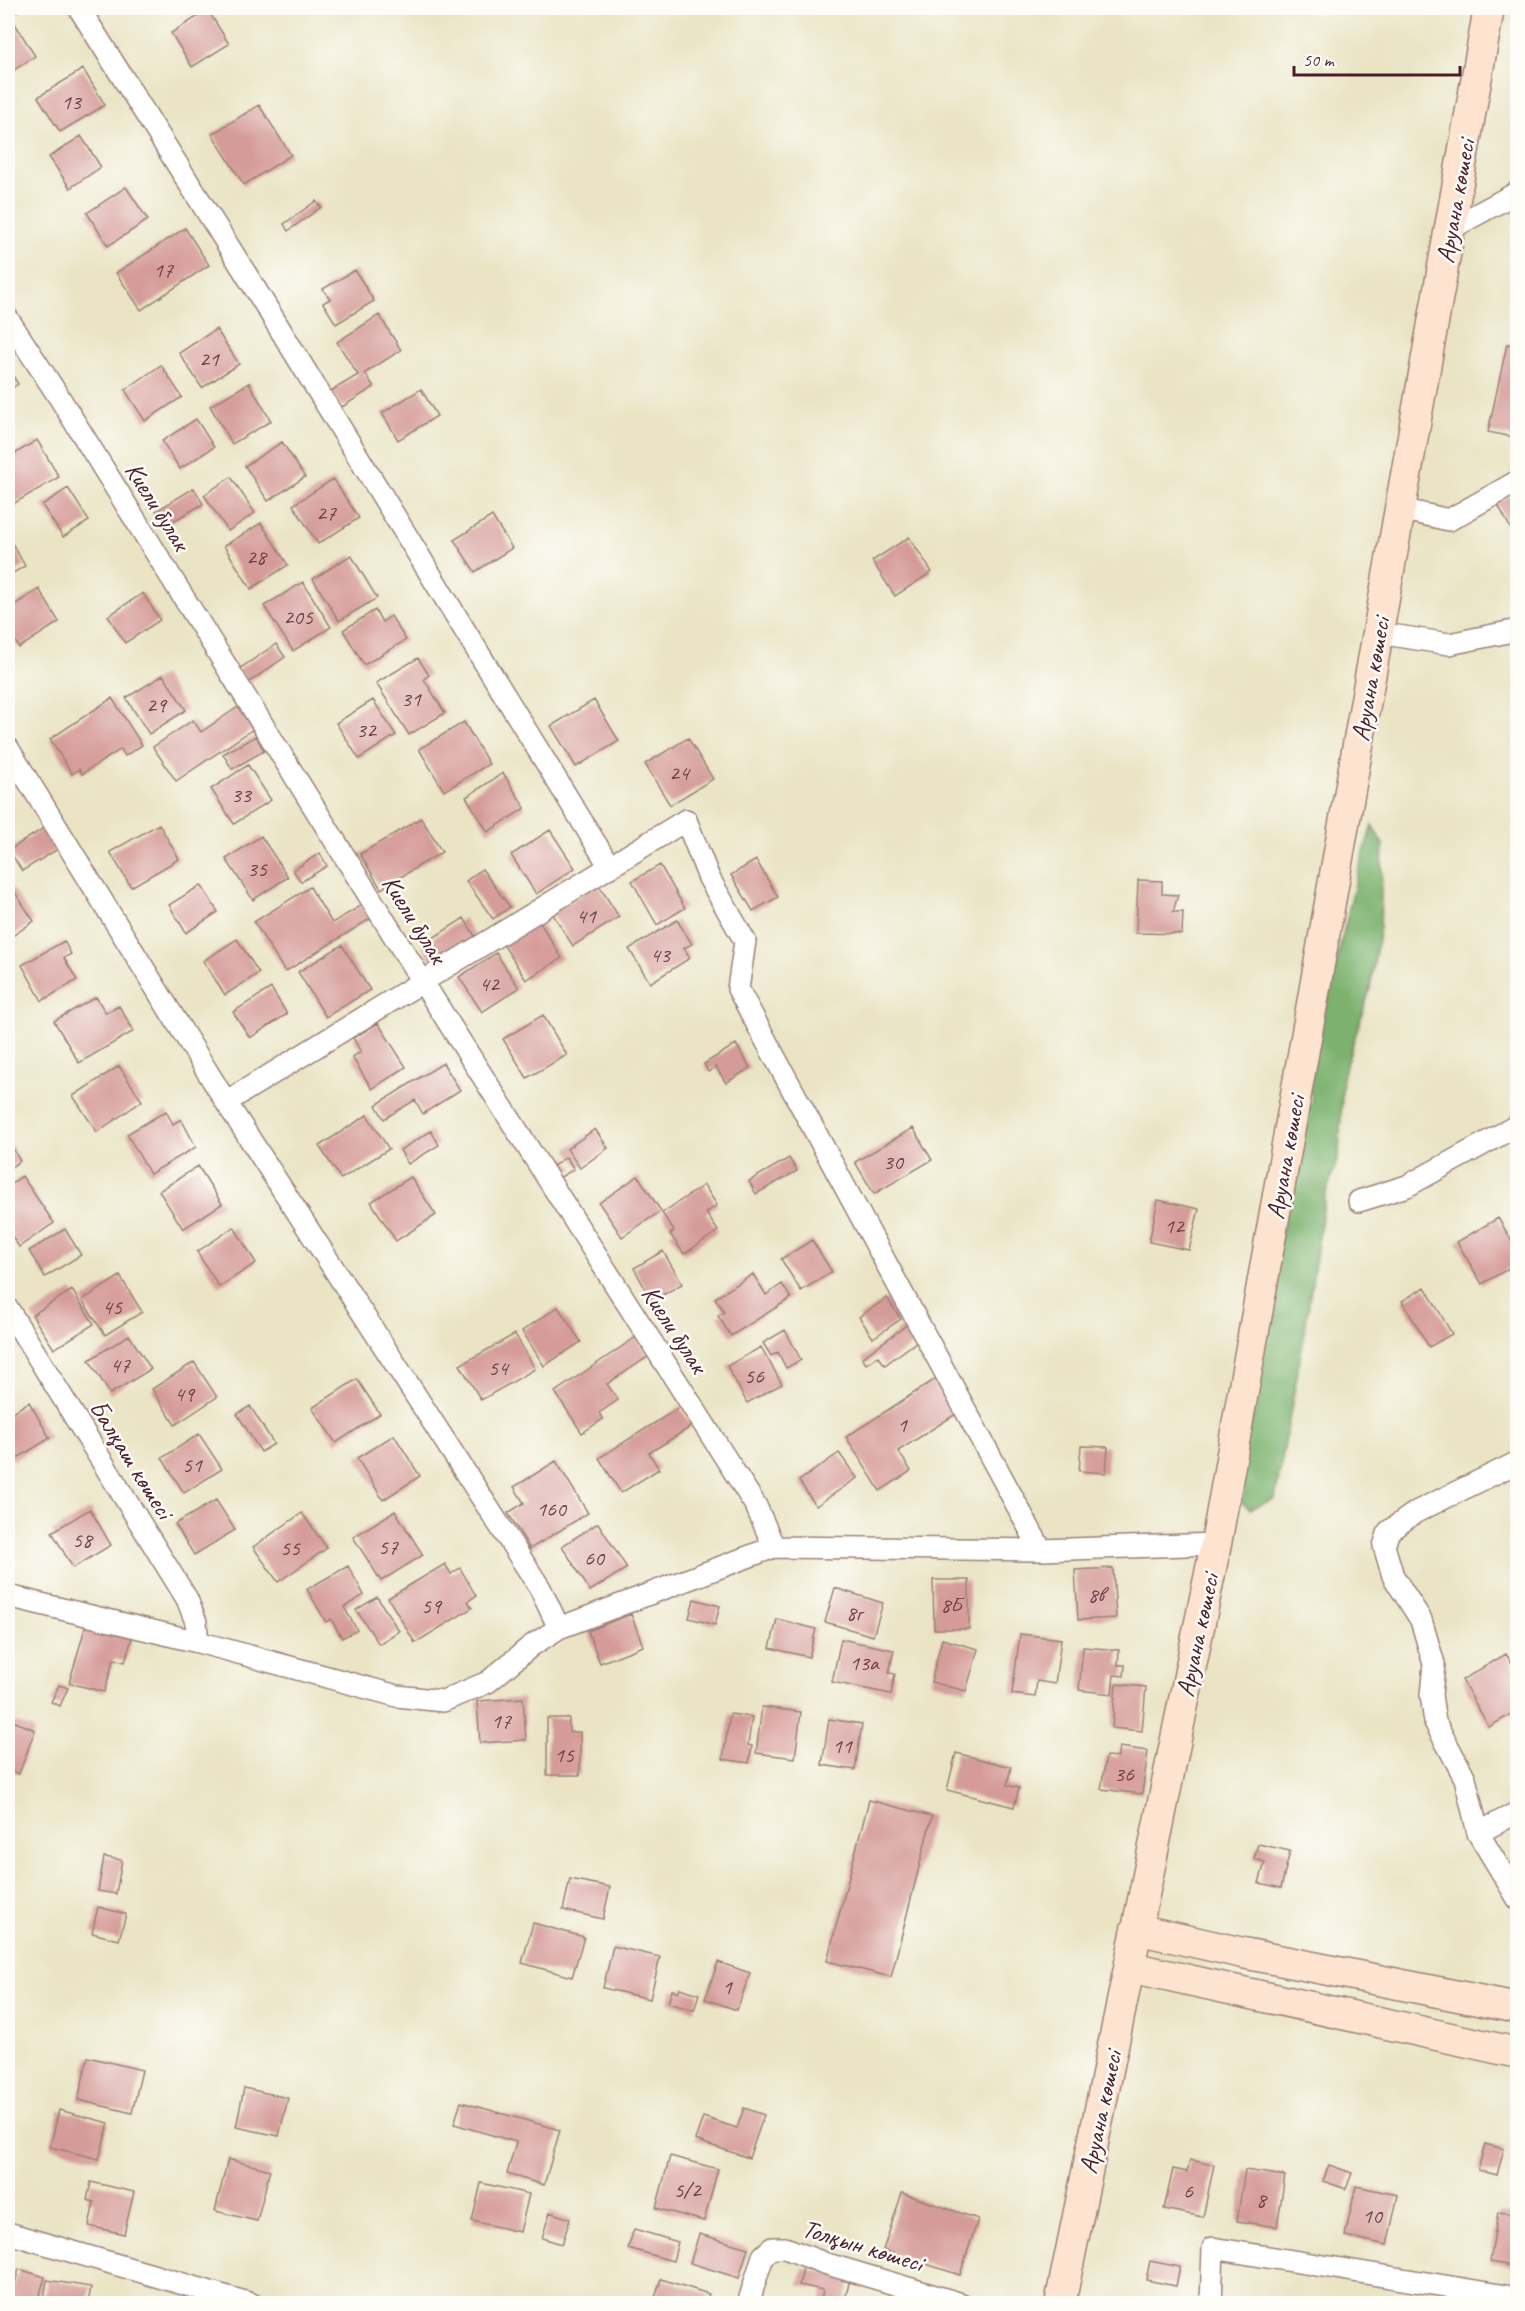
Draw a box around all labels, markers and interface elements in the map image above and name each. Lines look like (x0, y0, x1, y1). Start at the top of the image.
scale bar (1294, 39, 1460, 77)
text: 50 m (1303, 49, 1336, 71)
house number: 13 (61, 88, 83, 116)
street label: Аруана көшесі (1428, 133, 1483, 266)
house number: 17 (153, 256, 174, 284)
house number: 21 (199, 345, 220, 373)
street label: Киели булак (118, 456, 199, 559)
house number: 27 (316, 499, 337, 527)
house number: 28 (246, 543, 268, 571)
house number: 205 (283, 603, 314, 631)
street label: Аруана көшесі (1343, 611, 1398, 744)
house number: 31 (401, 685, 422, 713)
house number: 29 (146, 691, 168, 719)
house number: 32 (356, 716, 378, 744)
house number: 24 (669, 759, 691, 787)
house number: 33 (231, 781, 253, 809)
house number: 35 (247, 855, 268, 883)
street label: Киели булак (375, 869, 456, 972)
house number: 41 (576, 902, 597, 930)
house number: 43 (650, 941, 672, 969)
house number: 42 (479, 970, 501, 998)
street label: Аруана көшесі (1258, 1089, 1313, 1222)
house number: 30 (883, 1148, 905, 1176)
house number: 12 (1164, 1212, 1186, 1240)
street label: Киели булак (634, 1279, 716, 1381)
house number: 45 (102, 1293, 123, 1321)
house number: 47 (110, 1351, 131, 1379)
house number: 54 (488, 1354, 510, 1382)
house number: 56 (744, 1362, 765, 1390)
house number: 49 (174, 1380, 196, 1408)
street label: Балқаш көшесі (82, 1394, 183, 1528)
house number: 1 (897, 1411, 908, 1439)
house number: 51 (182, 1451, 203, 1479)
house number: 160 (536, 1495, 568, 1523)
house number: 58 (72, 1526, 94, 1554)
house number: 57 (378, 1533, 399, 1561)
house number: 55 (280, 1534, 301, 1562)
house number: 60 (584, 1544, 606, 1572)
street label: Аруана көшесі (1168, 1567, 1227, 1700)
house number: 8в (1088, 1581, 1110, 1609)
house number: 8Б (940, 1591, 965, 1619)
house number: 59 (421, 1592, 443, 1620)
house number: 8г (846, 1599, 865, 1627)
house number: 13а (849, 1649, 880, 1677)
house number: 17 (491, 1707, 512, 1735)
house number: 11 (832, 1732, 853, 1760)
house number: 15 (554, 1741, 575, 1769)
house number: 36 (1114, 1760, 1135, 1788)
house number: 1 (722, 1973, 733, 2001)
street label: Аруана көшесі (1071, 2044, 1130, 2177)
house number: 5/2 (673, 2176, 703, 2204)
house number: 6 (1183, 2177, 1194, 2205)
house number: 8 (1256, 2186, 1268, 2214)
house number: 10 (1362, 2202, 1384, 2230)
street label: Толқын көшесі (799, 2212, 930, 2280)

